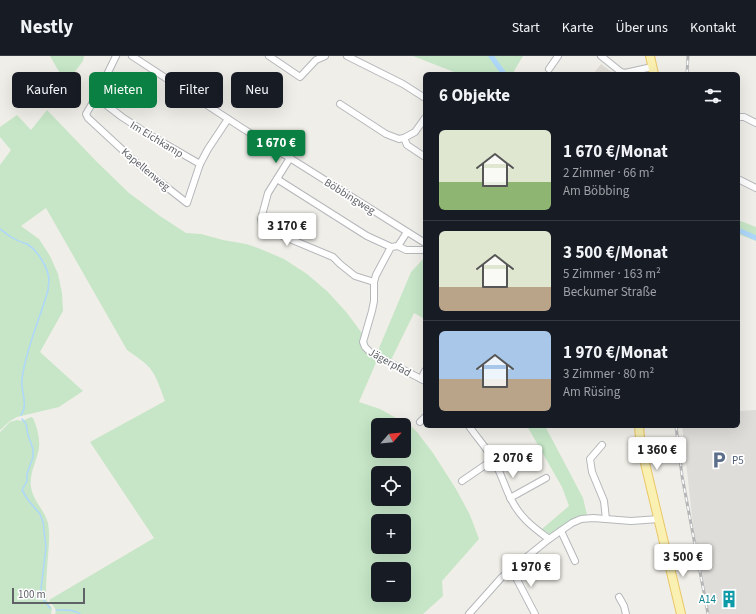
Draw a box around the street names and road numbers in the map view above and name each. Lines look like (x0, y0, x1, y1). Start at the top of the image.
street label: Im Eichkamp (127, 118, 186, 161)
street label: Kapellenweg (118, 145, 174, 194)
street label: Böbbingweg (321, 175, 379, 218)
street label: Jägerpfad (366, 345, 414, 380)

